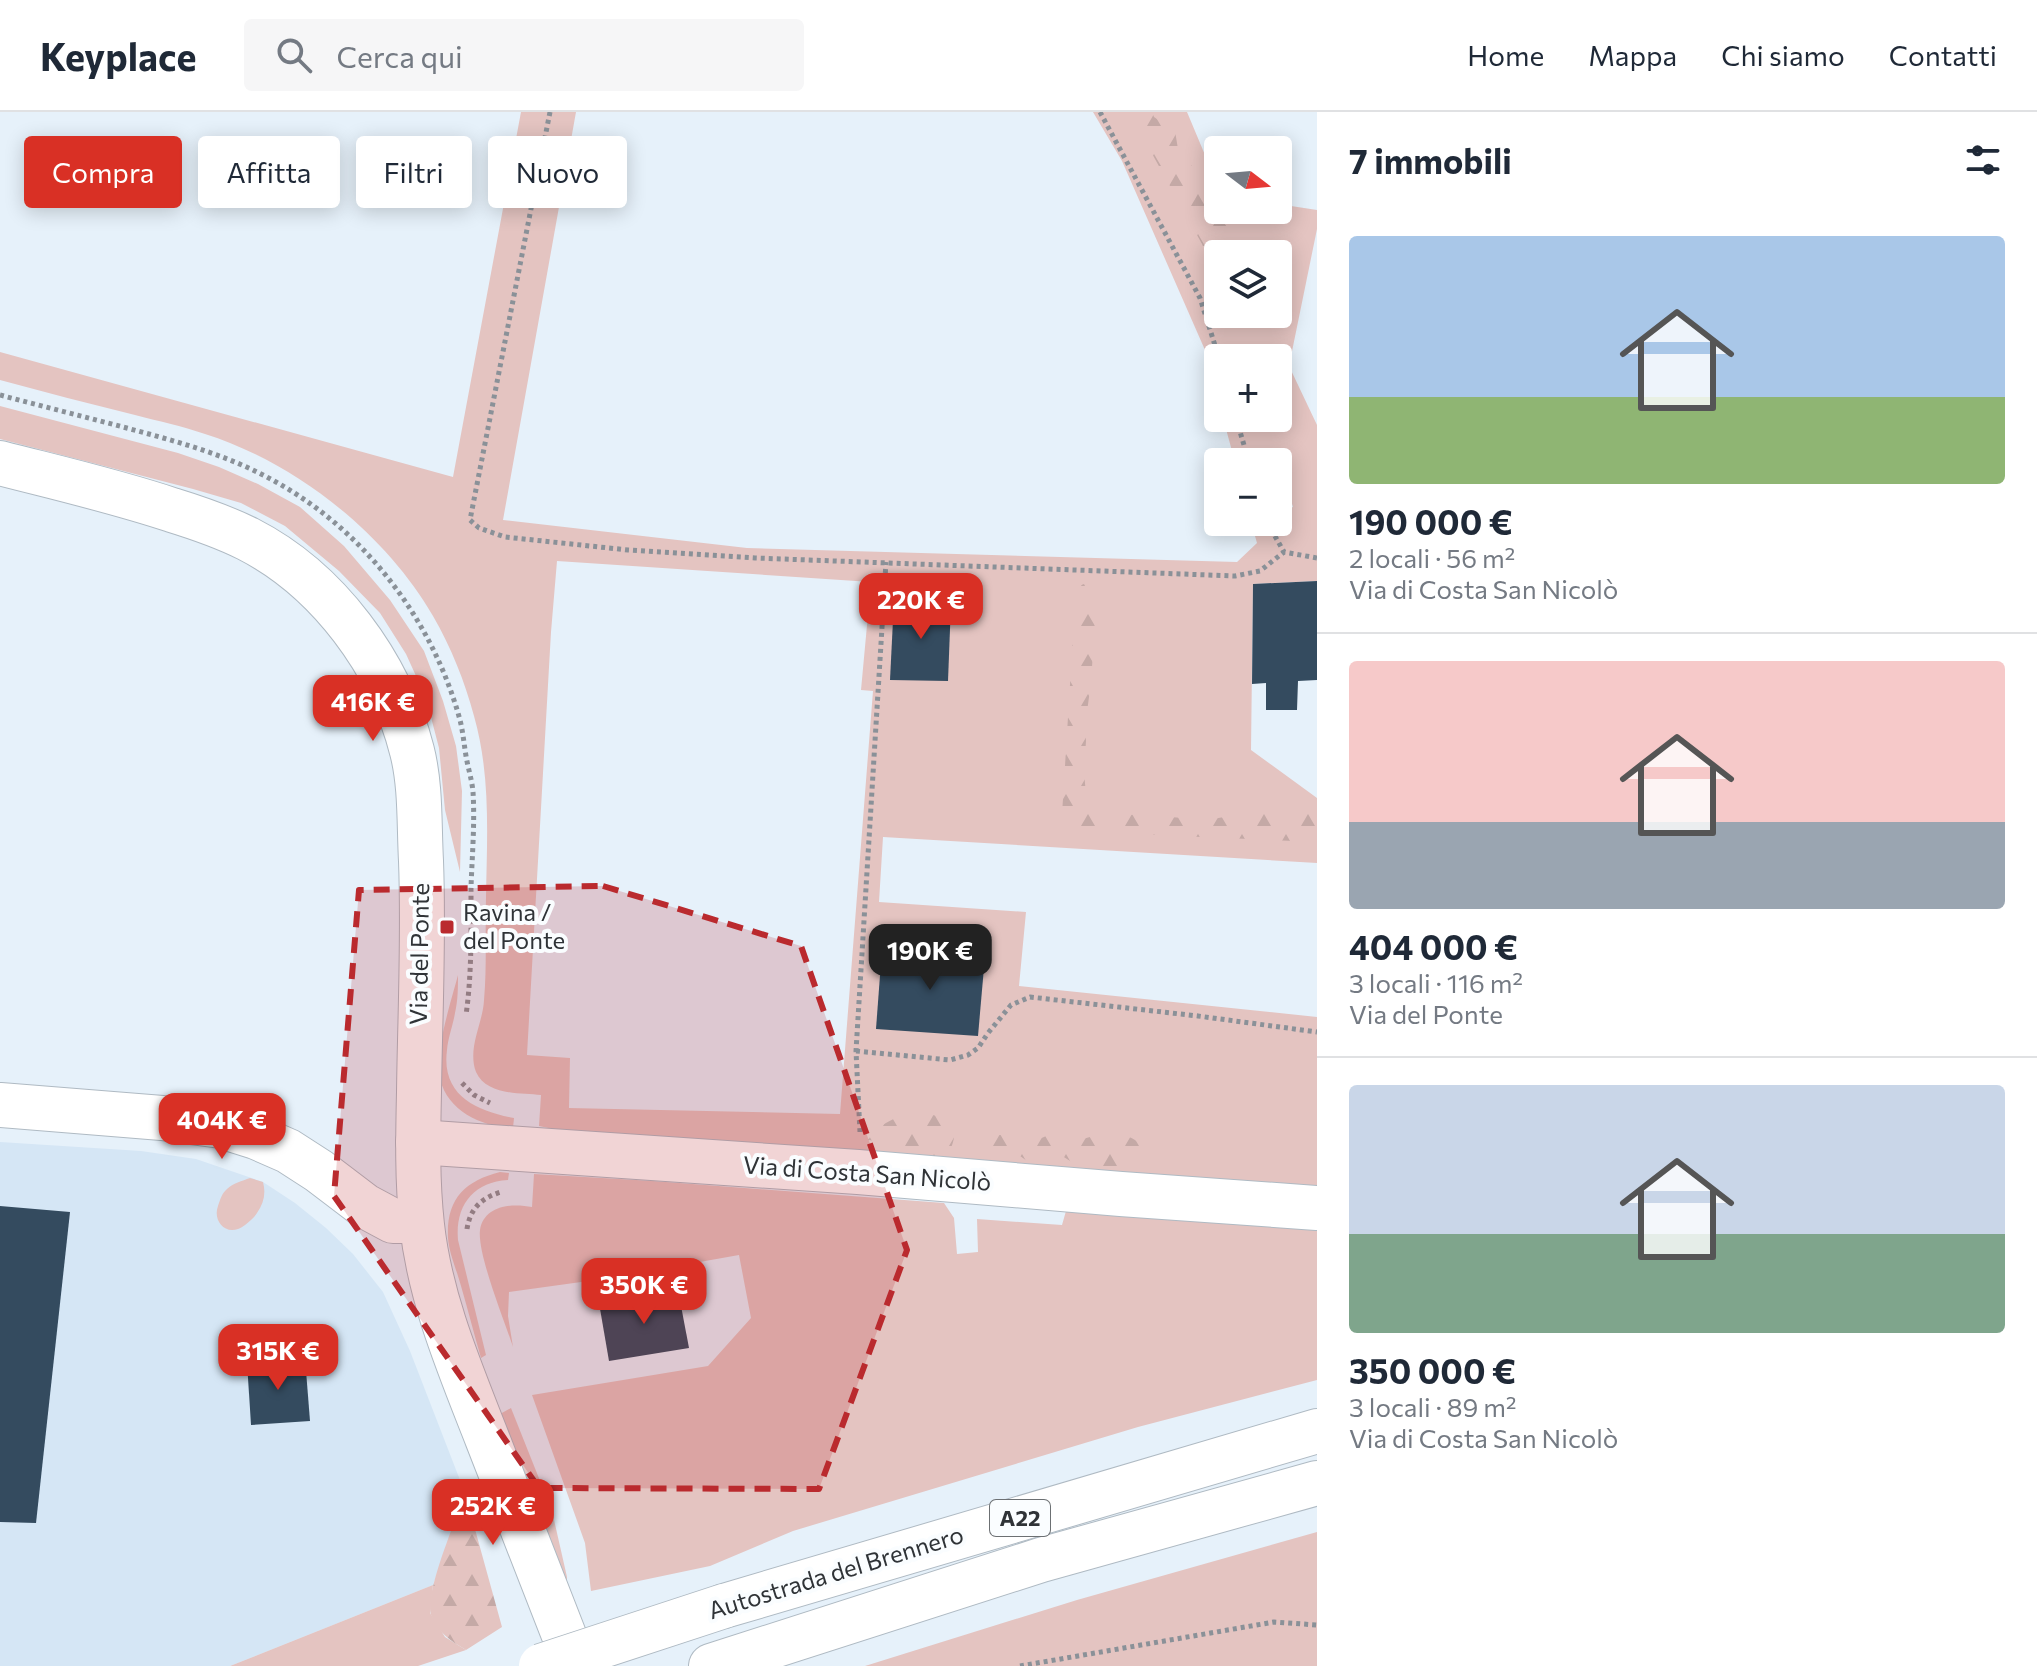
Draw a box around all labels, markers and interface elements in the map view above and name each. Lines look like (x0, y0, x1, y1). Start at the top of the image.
search box (244, 19, 804, 91)
text: Keyplace (40, 32, 196, 79)
icon: search (272, 33, 316, 77)
text: Cerca qui (336, 37, 463, 74)
text: Home (1467, 38, 1544, 72)
text: Mappa (1588, 38, 1677, 72)
text: Chi siamo (1721, 38, 1845, 72)
text: Contatti (1889, 38, 1997, 72)
chip: Compra (24, 136, 182, 208)
chip: Affitta (198, 136, 340, 208)
chip: Filtri (356, 136, 472, 208)
chip: Nuovo (488, 136, 627, 208)
north arrow (1204, 136, 1292, 224)
map controls (1204, 136, 1292, 536)
icon: filters (1961, 138, 2005, 182)
text: 7 immobili (1349, 139, 1512, 181)
button: layers (1204, 240, 1292, 328)
icon: home (1605, 288, 1749, 432)
button: + (1204, 344, 1292, 432)
button: − (1204, 448, 1292, 536)
text: 190 000 € (1349, 500, 1513, 542)
text: 2 locali · 56 m² (1349, 542, 1515, 573)
pin: 220K € (856, 573, 986, 641)
text: Via di Costa San Nicolò (1349, 573, 1618, 604)
text: 220K € (877, 583, 965, 614)
pin: 416K € (308, 675, 438, 743)
text: 416K € (331, 685, 415, 716)
icon: home (1605, 713, 1749, 857)
street label: Via del Ponte (403, 883, 434, 1025)
place label: Ravina / del Ponte (463, 897, 565, 954)
marker: Ravina / del Ponte (438, 918, 456, 936)
pin: 190K € (865, 924, 995, 992)
text: 404 000 € (1349, 925, 1518, 967)
text: 190K € (887, 934, 973, 965)
text: 3 locali · 116 m² (1349, 967, 1523, 998)
text: Via del Ponte (1349, 998, 1503, 1029)
pin: 404K € (157, 1093, 287, 1161)
text: 404K € (177, 1103, 267, 1134)
icon: home (1605, 1137, 1749, 1281)
street label: Via di Costa San Nicolò (742, 1149, 992, 1196)
pin: 350K € (579, 1258, 709, 1326)
text: 350K € (599, 1268, 689, 1299)
pin: 315K € (213, 1324, 343, 1392)
text: 315K € (236, 1334, 320, 1365)
text: 350 000 € (1349, 1349, 1516, 1391)
text: 3 locali · 89 m² (1349, 1391, 1516, 1422)
text: Via di Costa San Nicolò (1349, 1422, 1618, 1453)
pin: 252K € (428, 1479, 558, 1547)
text: 252K € (450, 1489, 536, 1520)
road number: A22 (990, 1500, 1050, 1536)
street label: Autostrada del Brennero (704, 1519, 967, 1624)

